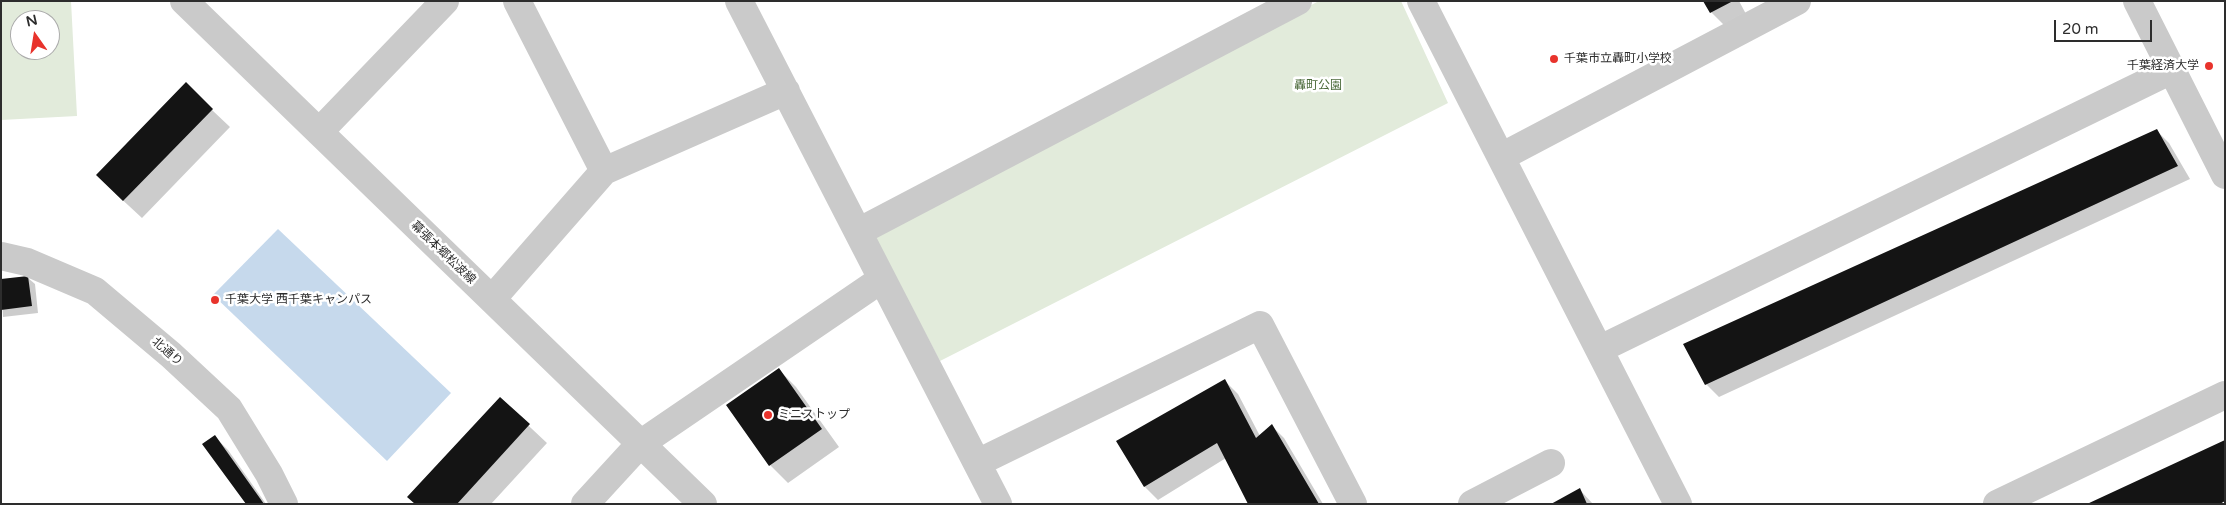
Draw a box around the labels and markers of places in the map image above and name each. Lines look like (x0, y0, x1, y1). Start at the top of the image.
place label: 千葉市立轟町小学校 (1564, 52, 1672, 66)
marker: 千葉市立轟町小学校 (1548, 53, 1560, 65)
place label: 千葉経済大学 (2127, 59, 2199, 73)
marker: 千葉経済大学 (2203, 60, 2215, 72)
place label: 千葉大学 西千葉キャンパス (225, 293, 372, 307)
marker: 千葉大学 西千葉キャンパス (209, 294, 221, 306)
place label: ミニストップ (778, 408, 850, 422)
marker: ミニストップ (762, 409, 774, 421)

